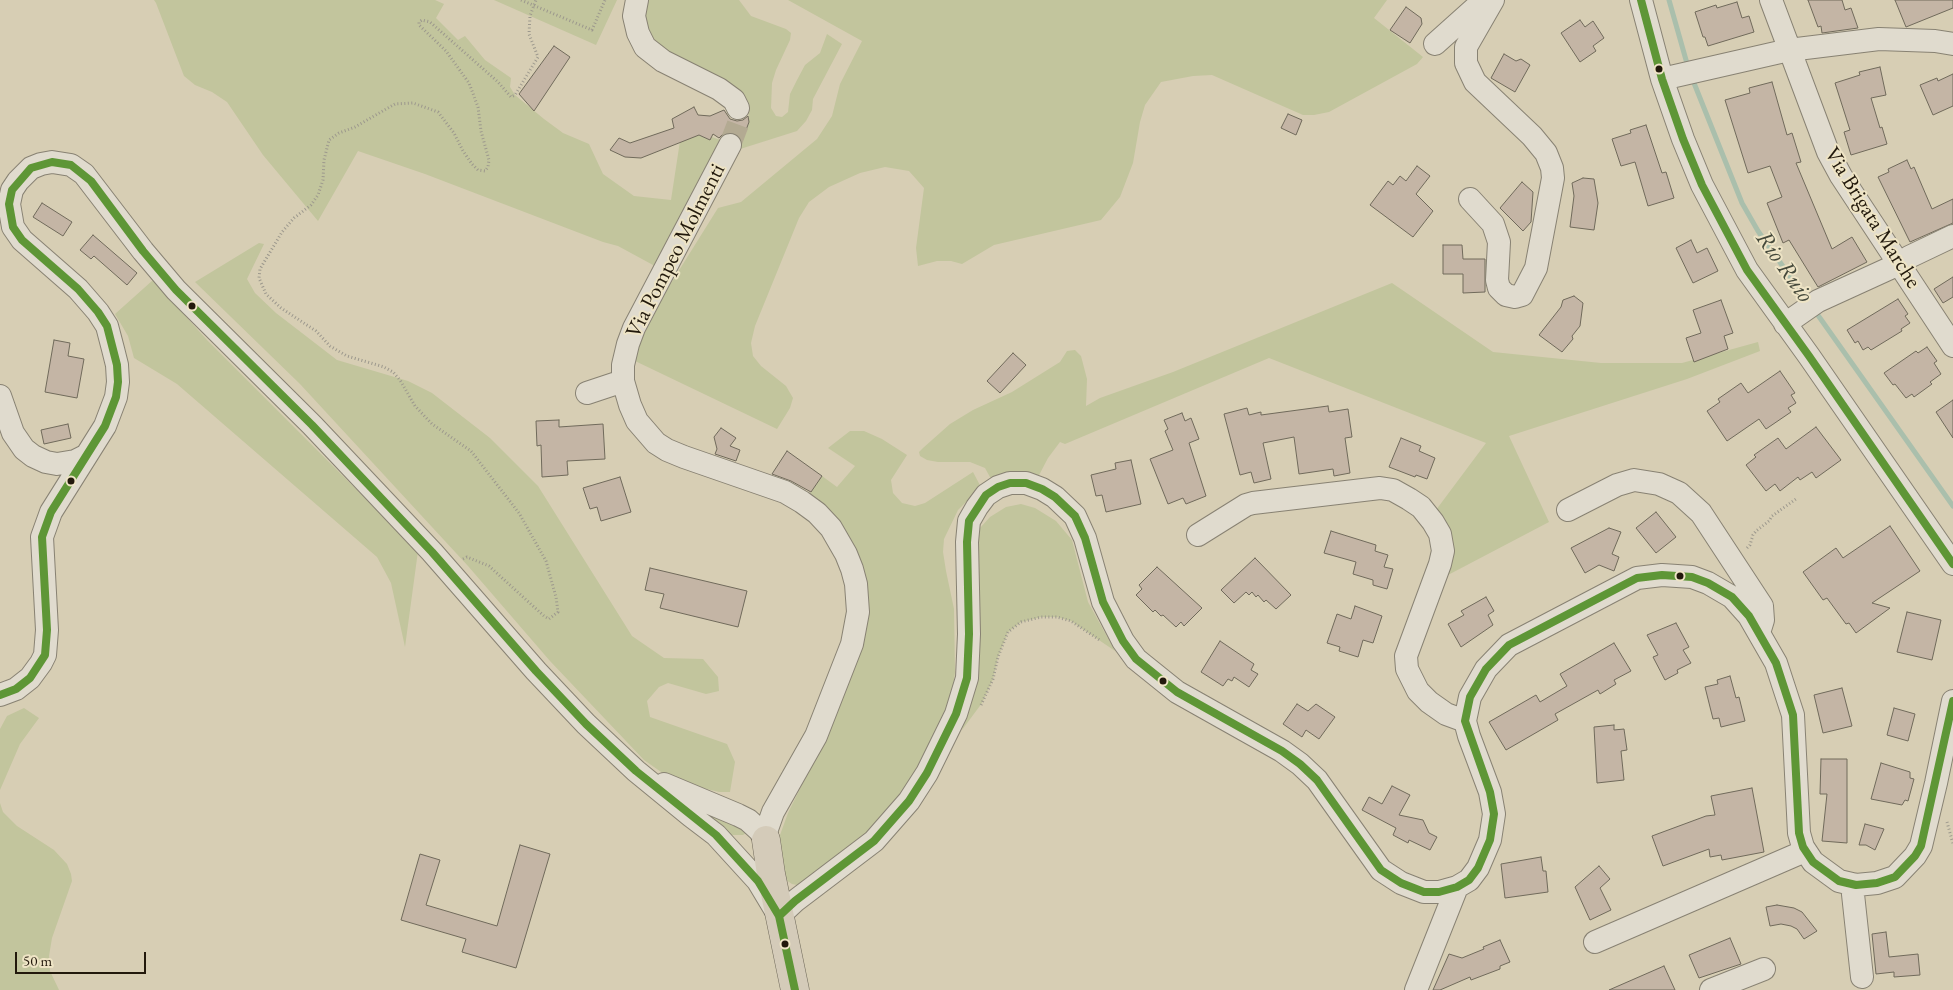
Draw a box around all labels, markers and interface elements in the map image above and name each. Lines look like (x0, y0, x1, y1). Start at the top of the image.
unlabelled marker (1654, 64, 1664, 74)
street label: Via Brigata Marche (1818, 143, 1926, 293)
street label: Via Pompeo Molmenti (621, 160, 731, 342)
water label: Rio Ruio (1749, 225, 1819, 309)
unlabelled marker (187, 301, 197, 311)
unlabelled marker (66, 476, 76, 486)
unlabelled marker (1675, 571, 1685, 581)
unlabelled marker (1158, 676, 1168, 686)
unlabelled marker (780, 939, 790, 949)
scale bar (18, 942, 149, 974)
text: 50 m (23, 951, 52, 970)

